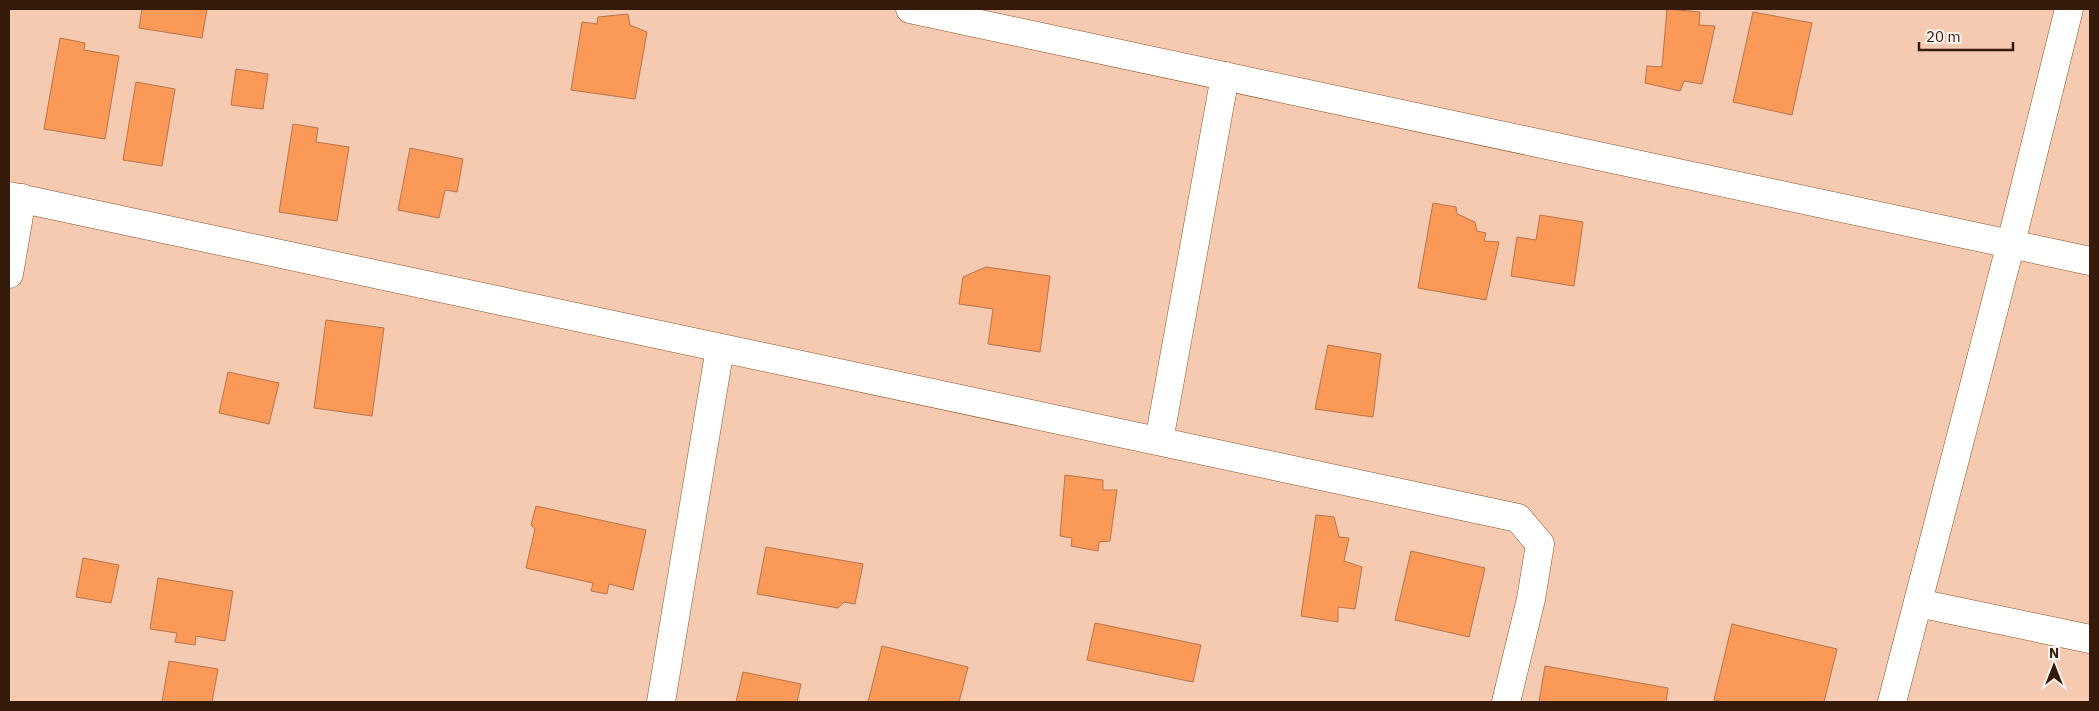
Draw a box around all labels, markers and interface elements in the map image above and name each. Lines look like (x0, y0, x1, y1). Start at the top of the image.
scale bar (1919, 20, 2013, 52)
text: 20 m (1926, 27, 1961, 46)
north arrow (2029, 641, 2079, 691)
text: N (2049, 644, 2059, 662)

